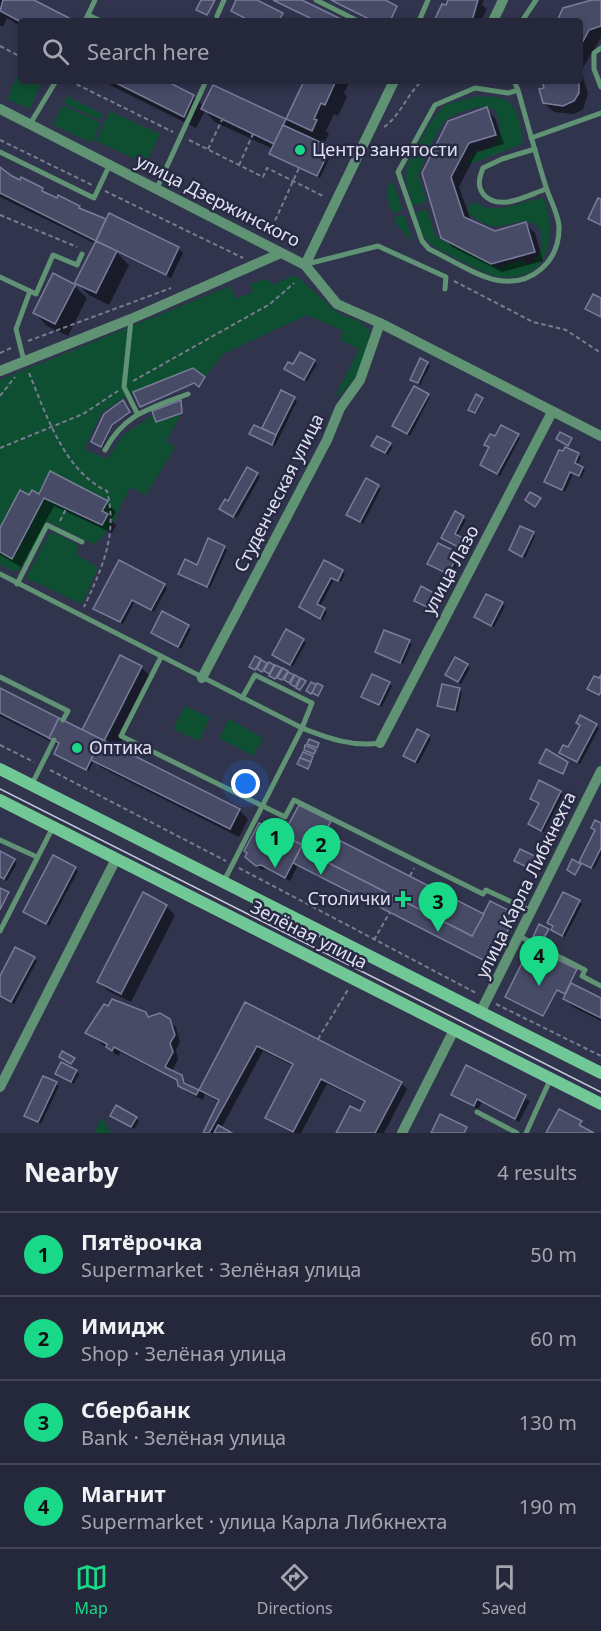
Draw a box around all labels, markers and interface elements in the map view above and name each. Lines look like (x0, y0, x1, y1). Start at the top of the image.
search box (18, 18, 583, 84)
icon: search (39, 35, 72, 68)
text: Search here (87, 36, 209, 66)
place label: Центр занятости (312, 137, 458, 161)
marker: Центр занятости (293, 143, 307, 157)
street label: улица Дзержинского (132, 148, 305, 252)
street label: Студенческая улица (228, 409, 328, 576)
street label: улица Лазо (417, 521, 484, 618)
place label: Оптика (89, 735, 152, 759)
marker: Оптика (70, 741, 84, 755)
your location (231, 769, 260, 798)
street label: улица Карла Либкнехта (469, 787, 581, 982)
pin: 1 (256, 818, 294, 868)
pin: 2 (302, 826, 340, 875)
pin: 3 (418, 882, 458, 932)
place label: Столички (308, 886, 391, 910)
marker: Столички (396, 892, 410, 906)
street label: Зелёная улица (247, 894, 372, 974)
pin: 4 (520, 936, 558, 986)
text: Nearby (24, 1154, 119, 1190)
text: 4 results (497, 1159, 577, 1186)
text: Пятёрочка (81, 1226, 202, 1256)
text: 1 (38, 1241, 49, 1268)
text: 50 m (530, 1241, 577, 1268)
text: Supermarket · Зелёная улица (81, 1256, 361, 1283)
text: Имидж (81, 1310, 165, 1340)
text: 2 (38, 1325, 49, 1352)
text: 60 m (530, 1325, 577, 1352)
text: Shop · Зелёная улица (81, 1340, 287, 1367)
text: Сбербанк (81, 1394, 191, 1424)
text: 3 (38, 1409, 49, 1436)
text: 130 m (519, 1409, 577, 1436)
text: Bank · Зелёная улица (81, 1424, 286, 1451)
text: Магнит (81, 1478, 166, 1508)
text: 4 (38, 1493, 49, 1520)
text: 190 m (519, 1493, 577, 1520)
text: Supermarket · улица Карла Либкнехта (81, 1508, 447, 1535)
tab: Map (74, 1561, 108, 1619)
tab: Directions (257, 1561, 333, 1619)
tab: Saved (482, 1561, 526, 1619)

